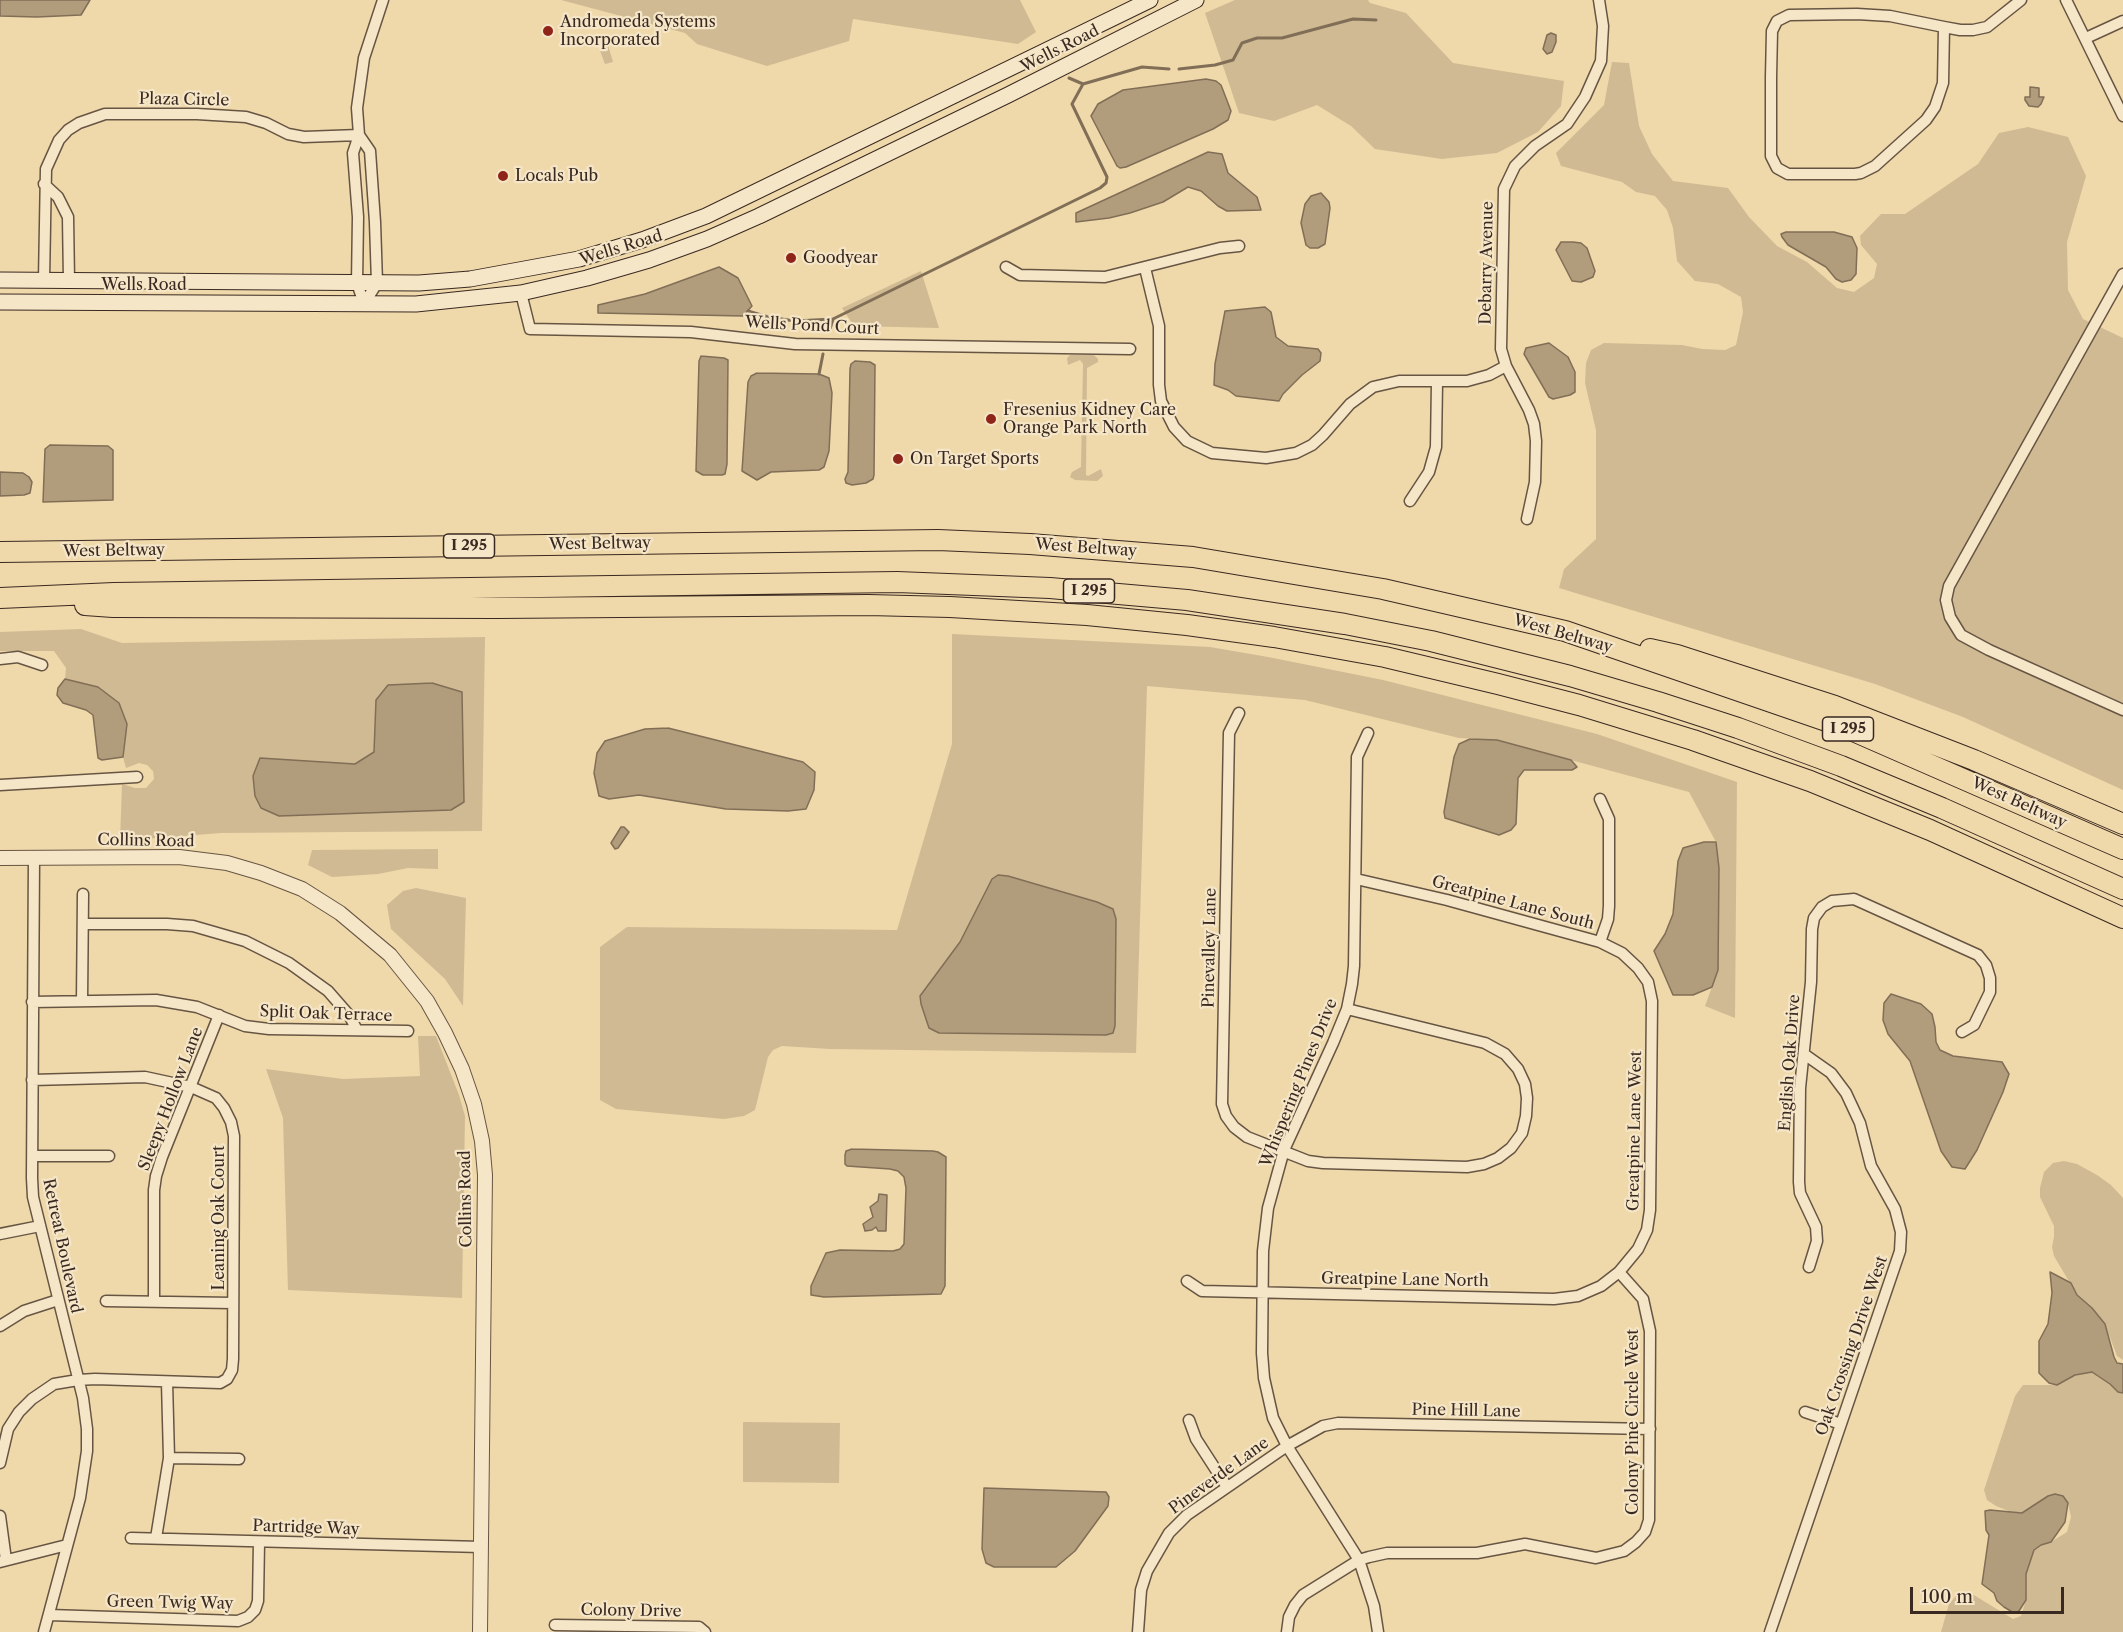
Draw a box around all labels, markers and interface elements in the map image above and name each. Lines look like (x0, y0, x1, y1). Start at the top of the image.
place label: Andromeda Systems Incorporated (560, 12, 716, 50)
street label: Wells Road (1018, 21, 1102, 77)
marker: Andromeda Systems Incorporated (541, 24, 555, 38)
street label: Plaza Circle (139, 90, 229, 110)
place label: Locals Pub (515, 166, 598, 186)
marker: Locals Pub (496, 169, 510, 183)
street label: Debarry Avenue (1476, 201, 1498, 325)
street label: Wells Road (577, 226, 665, 270)
place label: Goodyear (803, 248, 878, 268)
marker: Goodyear (784, 251, 798, 265)
street label: Wells Road (101, 275, 187, 295)
street label: Wells Pond Court (744, 313, 880, 339)
place label: Fresenius Kidney Care Orange Park North (1003, 400, 1176, 438)
marker: Fresenius Kidney Care Orange Park North (984, 412, 998, 426)
place label: On Target Sports (910, 449, 1039, 469)
marker: On Target Sports (891, 452, 905, 466)
road number: I 295 (444, 534, 494, 558)
street label: West Beltway (549, 534, 651, 554)
street label: West Beltway (1034, 535, 1138, 561)
street label: West Beltway (63, 541, 165, 561)
road number: I 295 (1064, 579, 1114, 603)
street label: West Beltway (1511, 611, 1615, 657)
road number: I 295 (1822, 717, 1874, 741)
street label: West Beltway (1968, 773, 2070, 833)
street label: Collins Road (97, 831, 195, 851)
street label: Greatpine Lane South (1430, 872, 1596, 934)
street label: Pinevalley Lane (1199, 888, 1221, 1008)
street label: English Oak Drive (1776, 994, 1804, 1132)
street label: Whispering Pines Drive (1256, 996, 1342, 1170)
street label: Split Oak Terrace (259, 1002, 393, 1026)
street label: Sleepy Hollow Lane (135, 1024, 207, 1174)
street label: Greatpine Lane West (1624, 1051, 1646, 1211)
street label: Leaning Oak Court (209, 1145, 229, 1291)
street label: Collins Road (456, 1150, 476, 1248)
street label: Retreat Boulevard (38, 1177, 86, 1315)
street label: Oak Crossing Drive West (1812, 1254, 1892, 1438)
street label: Greatpine Lane North (1321, 1269, 1489, 1291)
street label: Colony Pine Circle West (1623, 1329, 1643, 1515)
street label: Pine Hill Lane (1411, 1400, 1521, 1422)
street label: Pineverde Lane (1165, 1433, 1273, 1519)
street label: Partridge Way (252, 1517, 360, 1539)
scale bar (1913, 1575, 2068, 1613)
text: 100 m (1921, 1586, 1973, 1608)
street label: Green Twig Way (106, 1592, 234, 1614)
street label: Colony Drive (580, 1601, 682, 1621)

